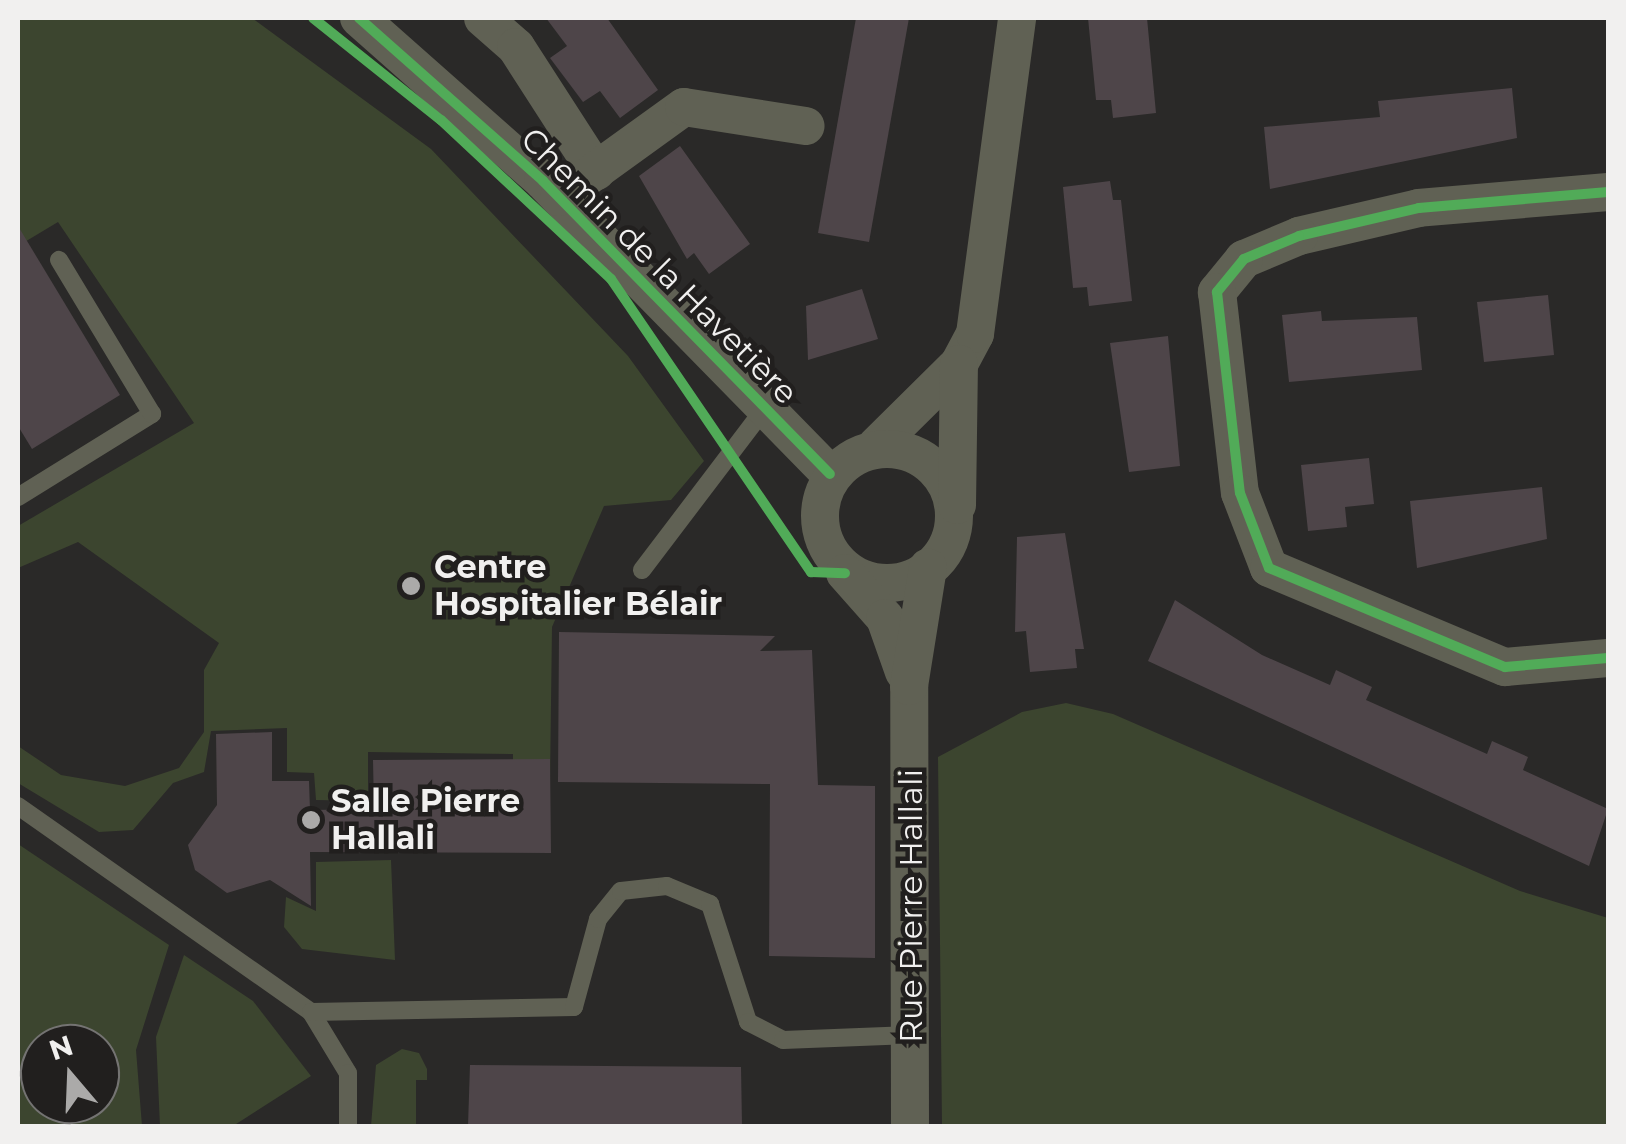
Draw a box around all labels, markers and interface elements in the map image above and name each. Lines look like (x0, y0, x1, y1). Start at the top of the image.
street label: Chemin de la Havetière (513, 120, 805, 412)
place label: Centre Hospitalier Bélair (434, 549, 722, 624)
marker: Centre Hospitalier Bélair (398, 573, 424, 599)
street label: Rue Pierre Hallali (892, 769, 930, 1043)
place label: Salle Pierre Hallali (331, 783, 520, 858)
marker: Salle Pierre Hallali (300, 809, 322, 831)
north arrow (20, 1024, 120, 1124)
text: N (45, 1028, 77, 1067)

